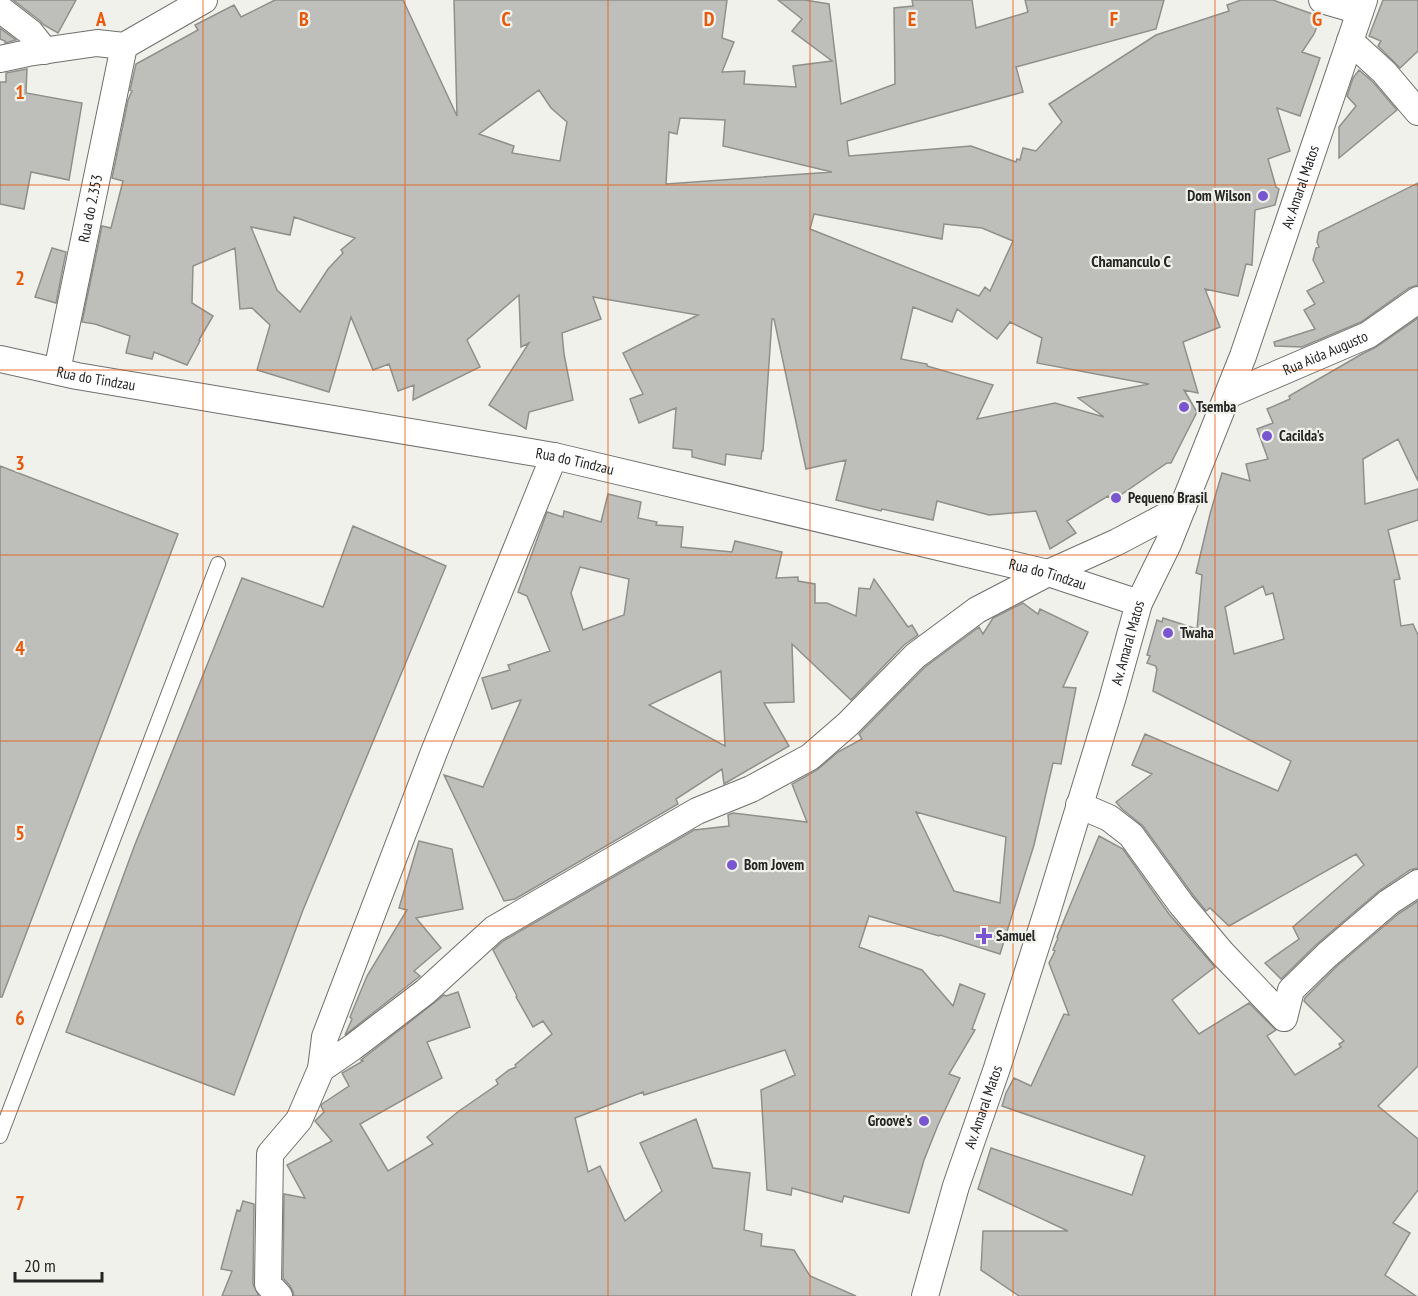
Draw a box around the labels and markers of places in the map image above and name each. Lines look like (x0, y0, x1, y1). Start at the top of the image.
place label: Dom Wilson (1187, 186, 1251, 205)
marker: Dom Wilson (1256, 189, 1270, 203)
place label: Tsemba (1196, 397, 1236, 416)
marker: Tsemba (1177, 400, 1191, 414)
place label: Cacilda's (1279, 426, 1324, 445)
marker: Cacilda's (1260, 429, 1274, 443)
place label: Pequeno Brasil (1128, 488, 1208, 507)
marker: Pequeno Brasil (1109, 491, 1123, 505)
place label: Twaha (1180, 623, 1214, 642)
marker: Twaha (1161, 626, 1175, 640)
place label: Bom Jovem (744, 855, 804, 874)
marker: Bom Jovem (725, 858, 739, 872)
place label: Samuel (996, 926, 1036, 945)
marker: Samuel (977, 929, 991, 943)
place label: Groove's (868, 1111, 912, 1130)
marker: Groove's (917, 1114, 931, 1128)

